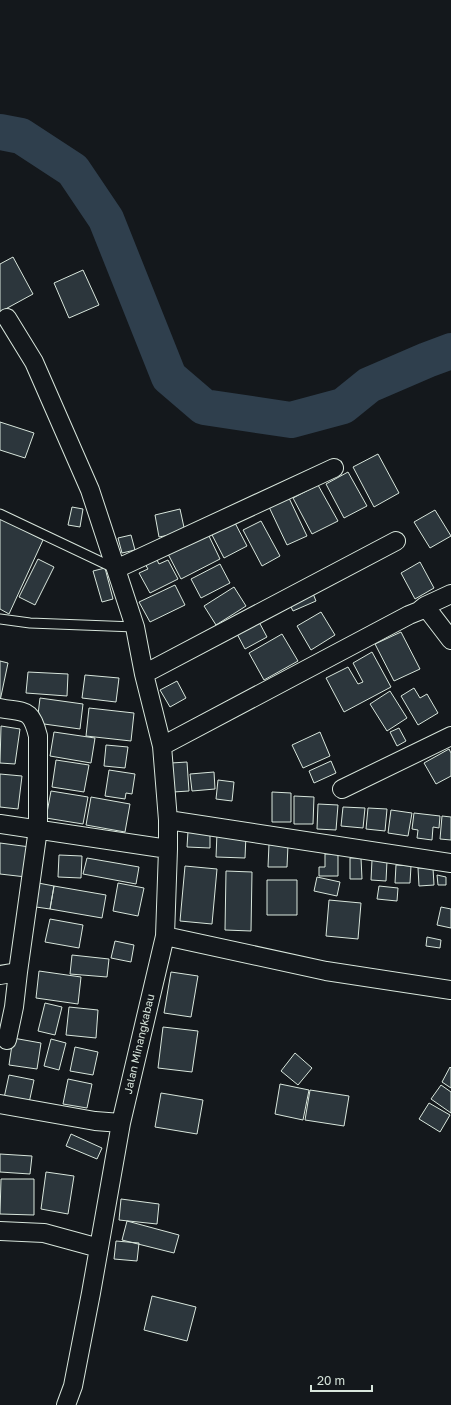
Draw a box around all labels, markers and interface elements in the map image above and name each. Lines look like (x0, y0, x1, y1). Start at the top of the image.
street label: Jalan Minangkabau (121, 993, 156, 1095)
scale bar (311, 1367, 372, 1393)
text: 20 m (317, 1373, 345, 1388)

